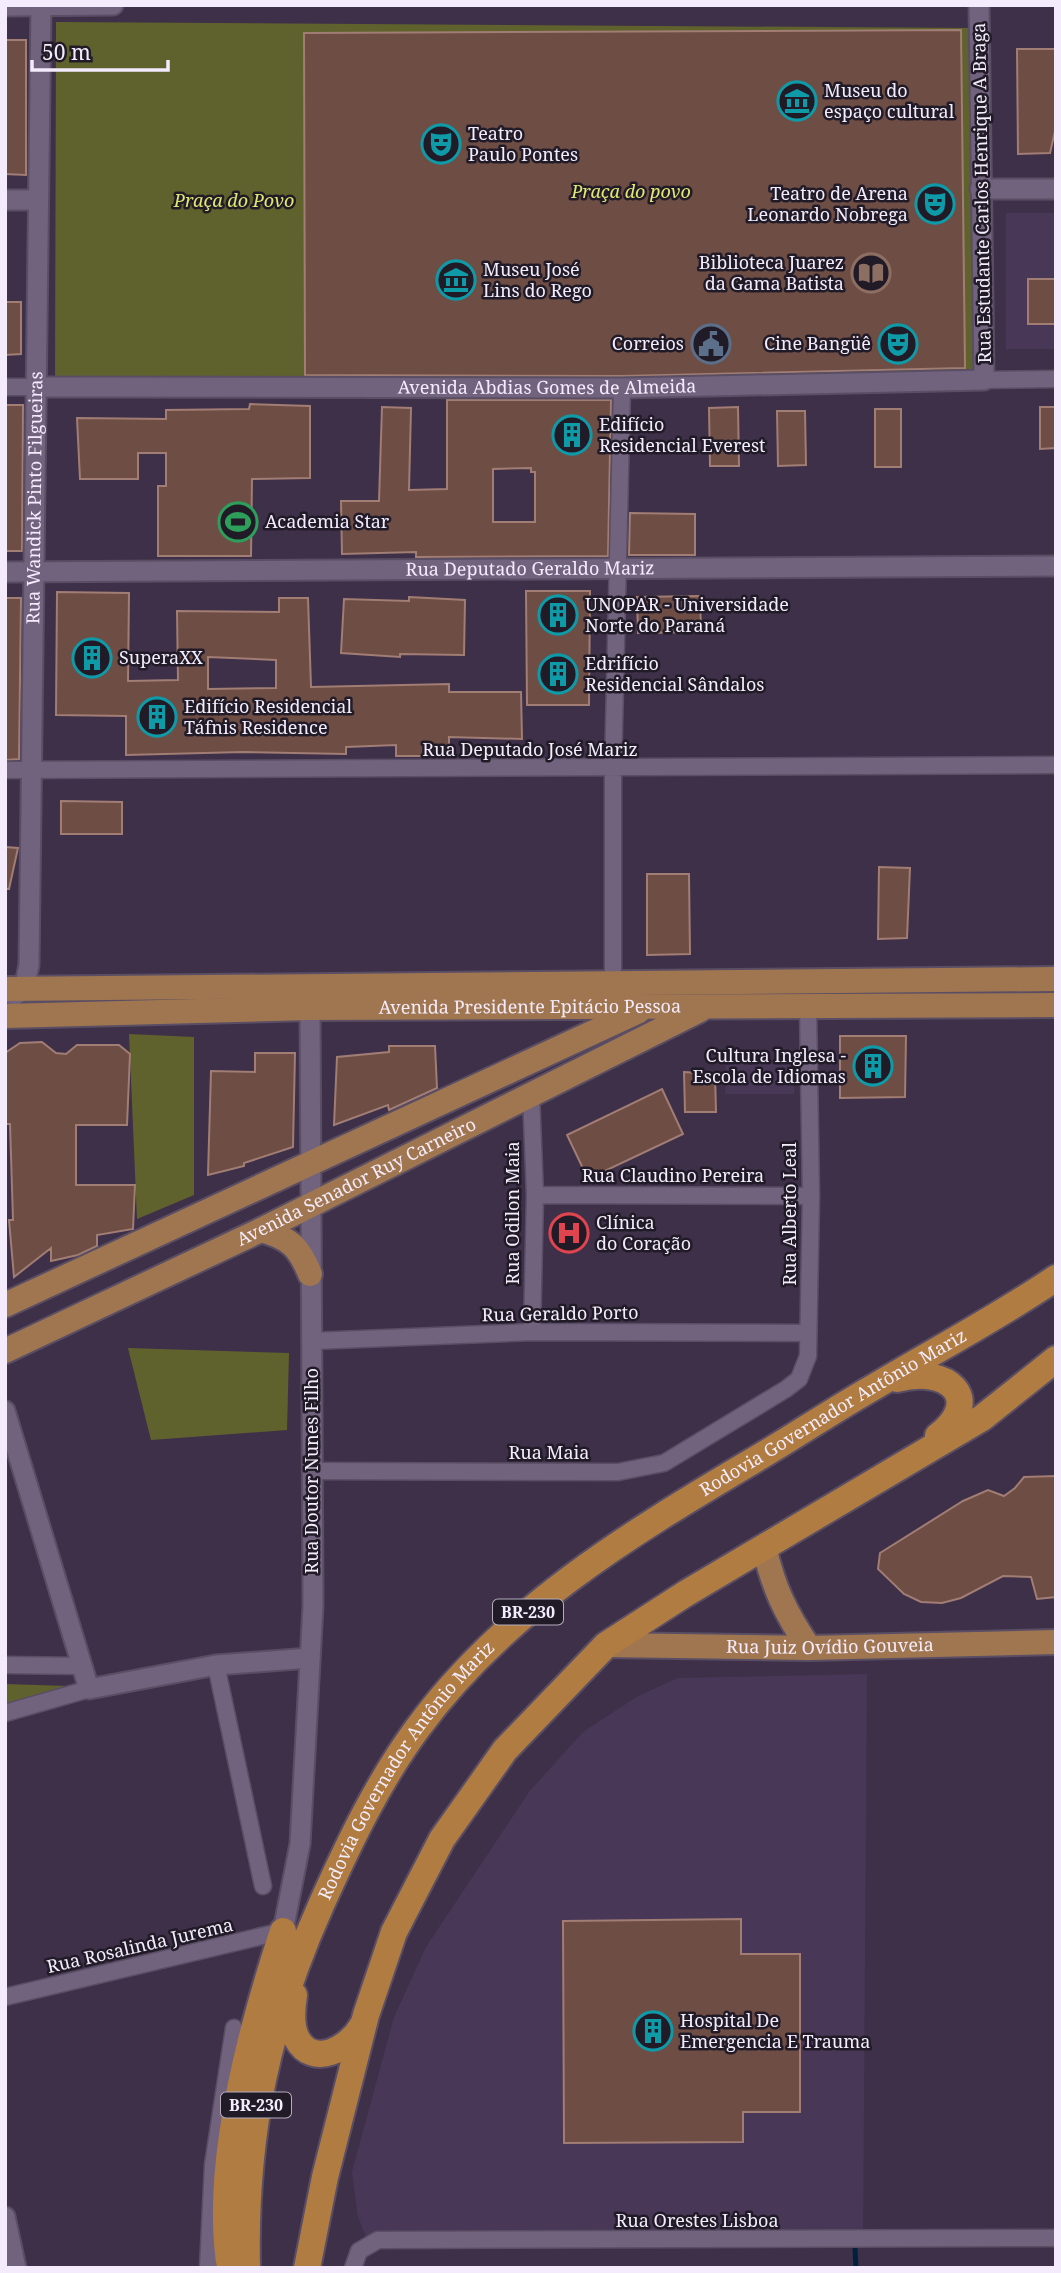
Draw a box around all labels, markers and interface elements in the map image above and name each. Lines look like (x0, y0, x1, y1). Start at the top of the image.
street label: Rua Estudante Carlos Henrique A Braga (966, 22, 996, 364)
scale bar (32, 28, 168, 72)
text: 50 m (42, 38, 91, 66)
place label: Museu do espaço cultural (824, 78, 955, 123)
museum icon: Museu do espaço cultural (776, 80, 818, 122)
place label: Teatro Paulo Pontes (468, 121, 578, 166)
theatre icon: Teatro Paulo Pontes (420, 123, 462, 165)
park label: Praça do povo (570, 179, 691, 203)
place label: Teatro de Arena Leonardo Nobrega (747, 181, 908, 226)
theatre icon: Teatro de Arena Leonardo Nobrega (914, 183, 956, 225)
park label: Praça do Povo (173, 188, 294, 212)
place label: Biblioteca Juarez da Gama Batista (699, 250, 844, 295)
library icon: Biblioteca Juarez da Gama Batista (850, 252, 892, 294)
place label: Museu José Lins do Rego (483, 257, 592, 302)
museum icon: Museu José Lins do Rego (435, 259, 477, 301)
public building icon: Correios (690, 323, 732, 365)
theatre icon: Cine Bangüê (877, 323, 919, 365)
place label: Correios (612, 331, 684, 355)
place label: Cine Bangüê (764, 331, 871, 355)
street label: Rua Wandick Pinto Filgueiras (20, 371, 47, 624)
street label: Avenida Abdias Gomes de Almeida (398, 373, 697, 399)
place label: Edifício Residencial Everest (599, 412, 765, 457)
building icon: Edifício Residencial Everest (551, 414, 593, 456)
sports icon: Academia Star (217, 501, 259, 543)
place label: Academia Star (265, 509, 390, 533)
street label: Rua Deputado Geraldo Mariz (405, 555, 655, 581)
place label: UNOPAR - Universidade Norte do Paraná (585, 592, 789, 637)
building icon: UNOPAR - Universidade Norte do Paraná (537, 594, 579, 636)
building icon: SuperaXX (71, 637, 113, 679)
place label: SuperaXX (119, 645, 203, 669)
place label: Edrifício Residencial Sândalos (585, 651, 764, 696)
building icon: Edrifício Residencial Sândalos (537, 653, 579, 695)
place label: Edifício Residencial Táfnis Residence (184, 694, 352, 739)
building icon: Edifício Residencial Táfnis Residence (136, 696, 178, 738)
street label: Rua Deputado José Mariz (422, 737, 638, 761)
street label: Avenida Presidente Epitácio Pessoa (379, 994, 681, 1019)
place label: Cultura Inglesa - Escola de Idiomas (693, 1043, 846, 1088)
building icon: Cultura Inglesa - Escola de Idiomas (852, 1045, 894, 1087)
street label: Avenida Senador Ruy Carneiro (232, 1111, 480, 1251)
street label: Rua Odilon Maia (500, 1141, 524, 1285)
street label: Rua Alberto Leal (777, 1142, 801, 1286)
street label: Rua Claudino Pereira (582, 1163, 764, 1187)
place label: Clínica do Coração (596, 1210, 691, 1255)
hospital icon: Clínica do Coração (548, 1212, 590, 1254)
street label: Rua Geraldo Porto (481, 1300, 639, 1326)
street label: Rodovia Governador Antônio Mariz (695, 1323, 970, 1501)
street label: Rua Doutor Nunes Filho (299, 1368, 323, 1574)
street label: Rua Maia (509, 1440, 589, 1464)
road number: BR-230 (493, 1600, 563, 1624)
street label: Rua Juiz Ovídio Gouveia (726, 1632, 934, 1659)
street label: Rodovia Governador Antônio Mariz (312, 1635, 499, 1903)
street label: Rua Rosalinda Jurema (44, 1912, 235, 1978)
place label: Hospital De Emergencia E Trauma (680, 2008, 870, 2053)
building icon: Hospital De Emergencia E Trauma (632, 2010, 674, 2052)
road number: BR-230 (221, 2092, 291, 2118)
street label: Rua Orestes Lisboa (615, 2208, 779, 2232)

